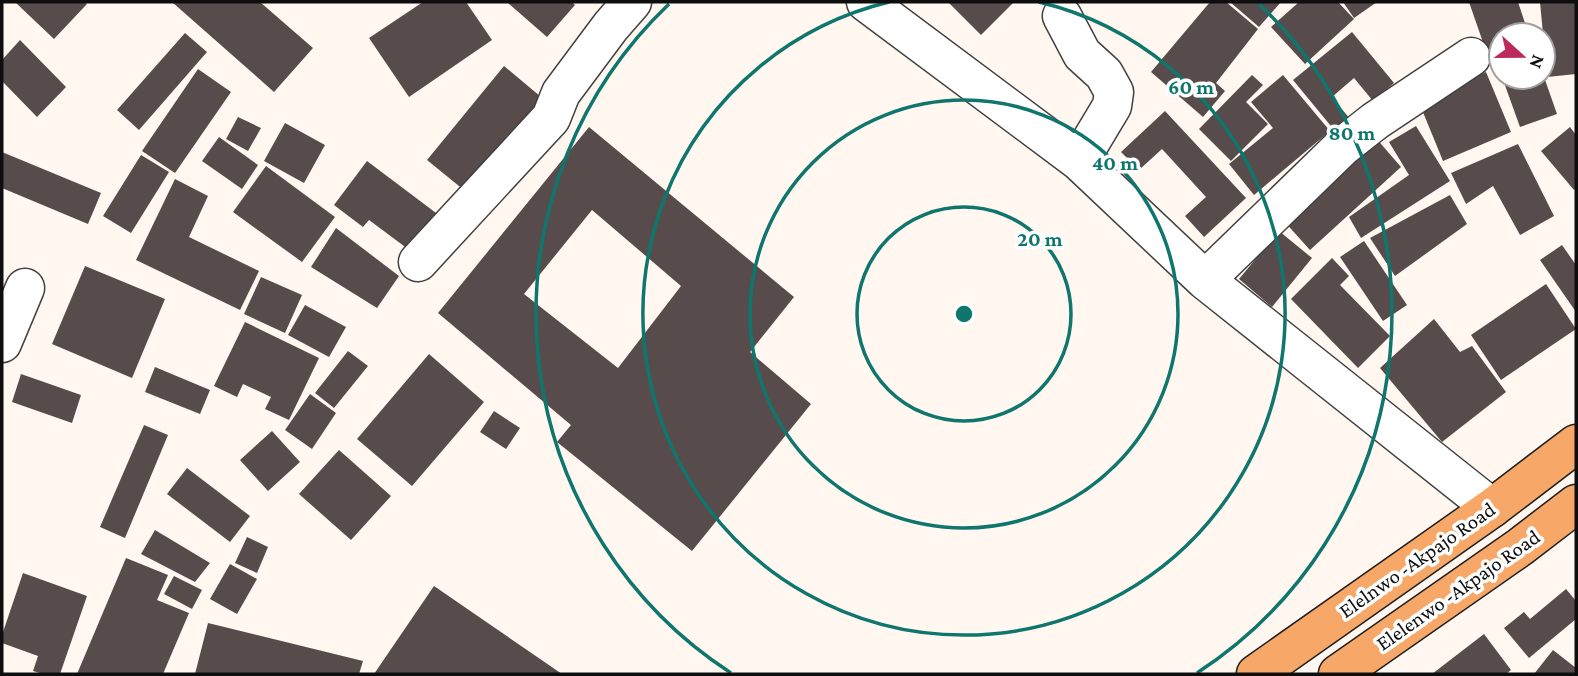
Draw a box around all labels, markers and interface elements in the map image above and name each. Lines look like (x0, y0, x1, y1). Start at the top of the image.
north arrow (1487, 21, 1557, 91)
text: N (1525, 52, 1550, 72)
text: 60 m (1168, 75, 1214, 99)
text: 80 m (1329, 121, 1376, 145)
text: 40 m (1092, 151, 1138, 175)
text: 20 m (1017, 227, 1063, 251)
centre of rings (952, 302, 976, 326)
street label: Elelnwo -Akpajo Road (1334, 497, 1500, 623)
street label: Elelenwo -Akpajo Road (1372, 525, 1544, 655)

